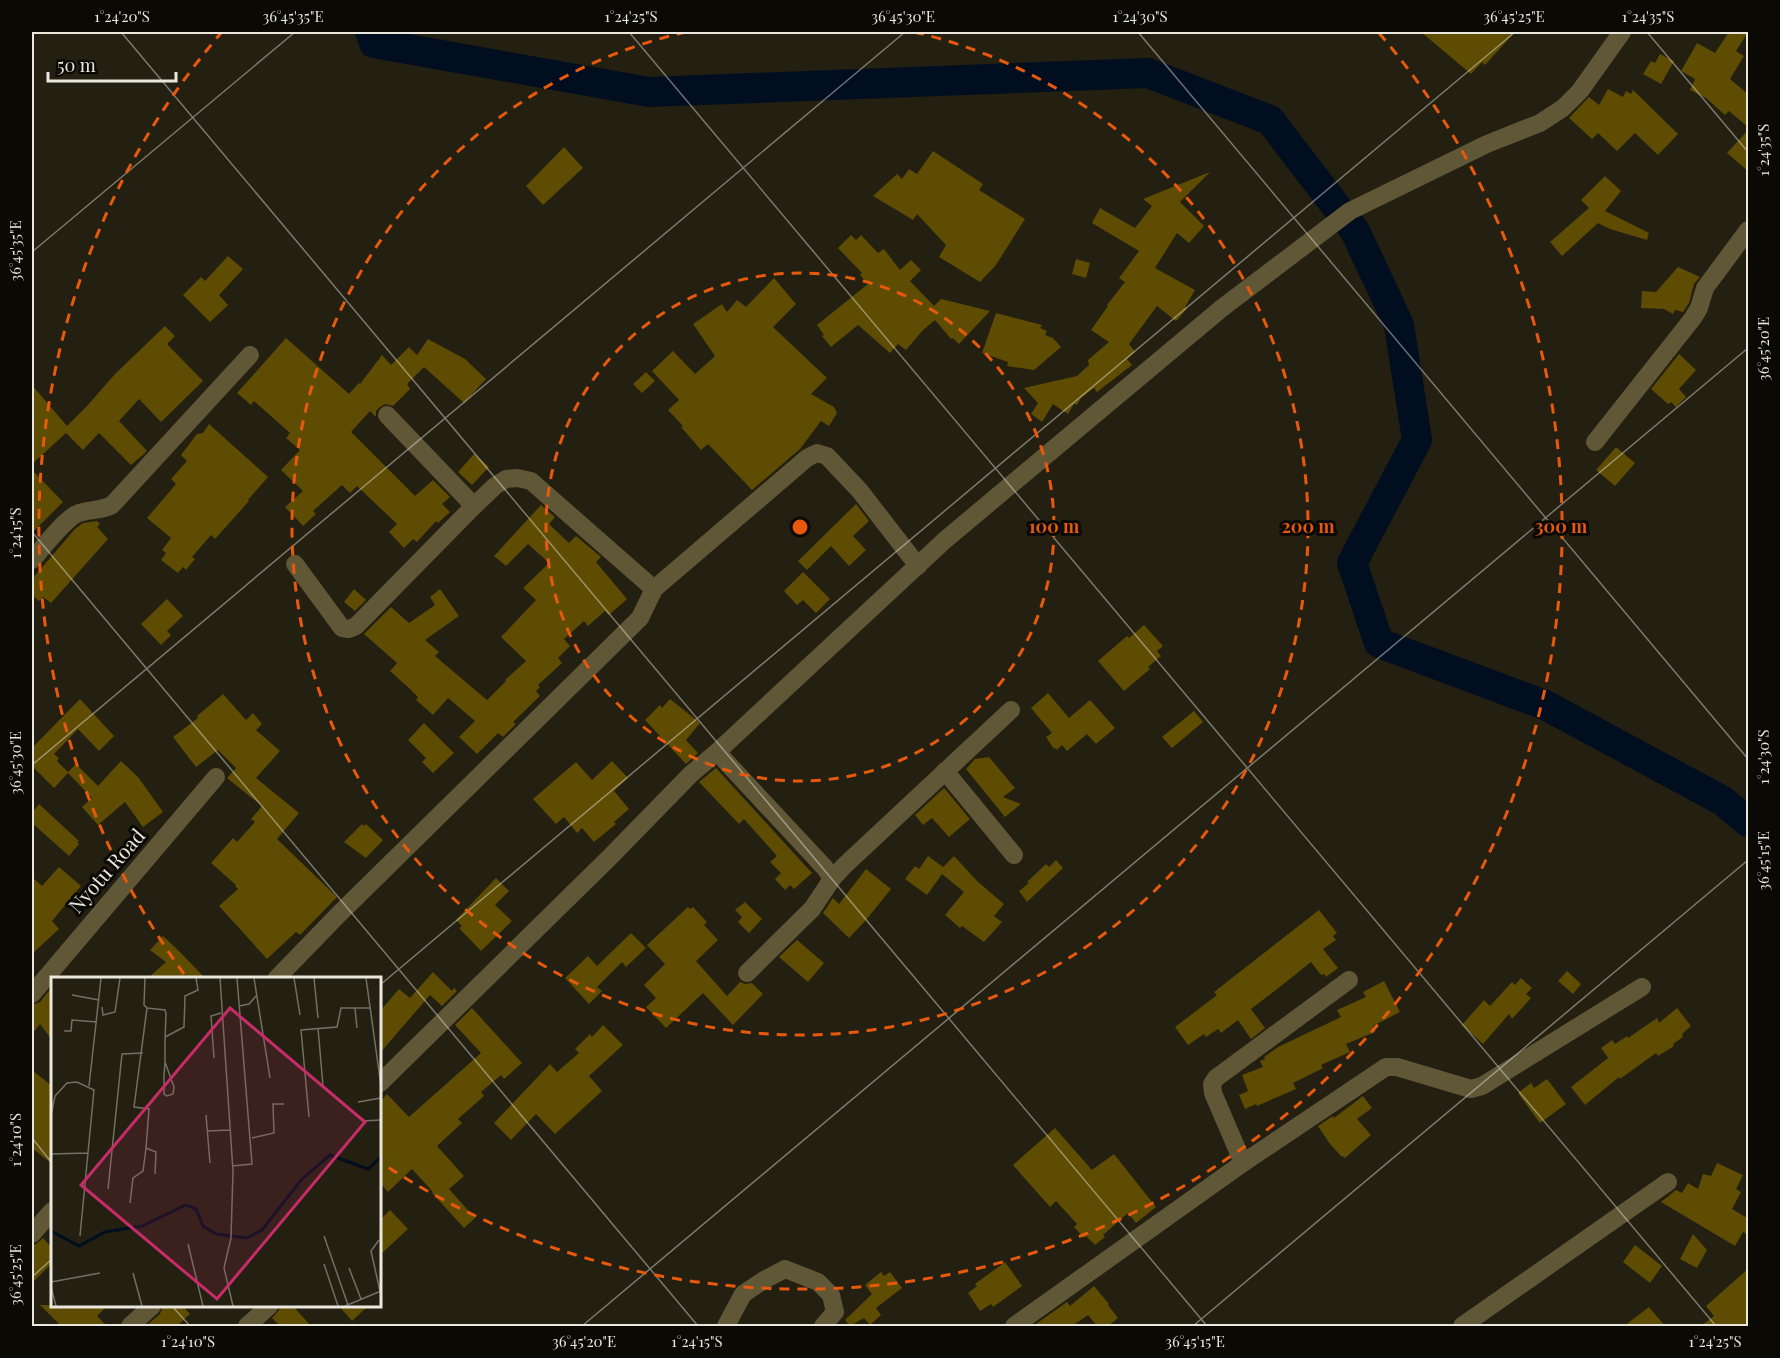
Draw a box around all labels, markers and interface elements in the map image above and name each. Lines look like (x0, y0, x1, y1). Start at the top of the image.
text: 1°24'20"S (94, 6, 150, 26)
text: 36°45'35"E (262, 6, 324, 26)
text: 1°24'25"S (604, 6, 658, 26)
text: 36°45'30"E (871, 6, 935, 26)
text: 1°24'30"S (1112, 6, 1168, 26)
text: 36°45'25"E (1483, 6, 1545, 26)
text: 1°24'35"S (1622, 6, 1674, 26)
scale bar (48, 45, 176, 83)
text: 50 m (57, 53, 96, 77)
text: 1°24'35"S (1753, 124, 1773, 176)
text: 36°45'35"E (5, 220, 25, 282)
text: 36°45'20"E (1753, 317, 1773, 381)
text: 1°24'15"S (5, 507, 25, 559)
text: 100 m (1029, 514, 1080, 538)
text: 200 m (1281, 514, 1335, 538)
text: 300 m (1535, 514, 1588, 538)
centre of rings (790, 517, 810, 537)
text: 1°24'30"S (1753, 729, 1773, 785)
text: 36°45'30"E (5, 731, 25, 795)
street label: Nyotu Road (62, 822, 150, 918)
text: 36°45'15"E (1753, 831, 1773, 891)
inset map (51, 977, 381, 1307)
text: 1°24'10"S (5, 1113, 25, 1167)
text: 36°45'25"E (5, 1244, 25, 1306)
text: 1°24'10"S (161, 1331, 215, 1351)
text: 36°45'20"E (552, 1331, 616, 1351)
text: 1°24'15"S (671, 1331, 723, 1351)
text: 36°45'15"E (1165, 1331, 1225, 1351)
text: 1°24'25"S (1688, 1331, 1742, 1351)

